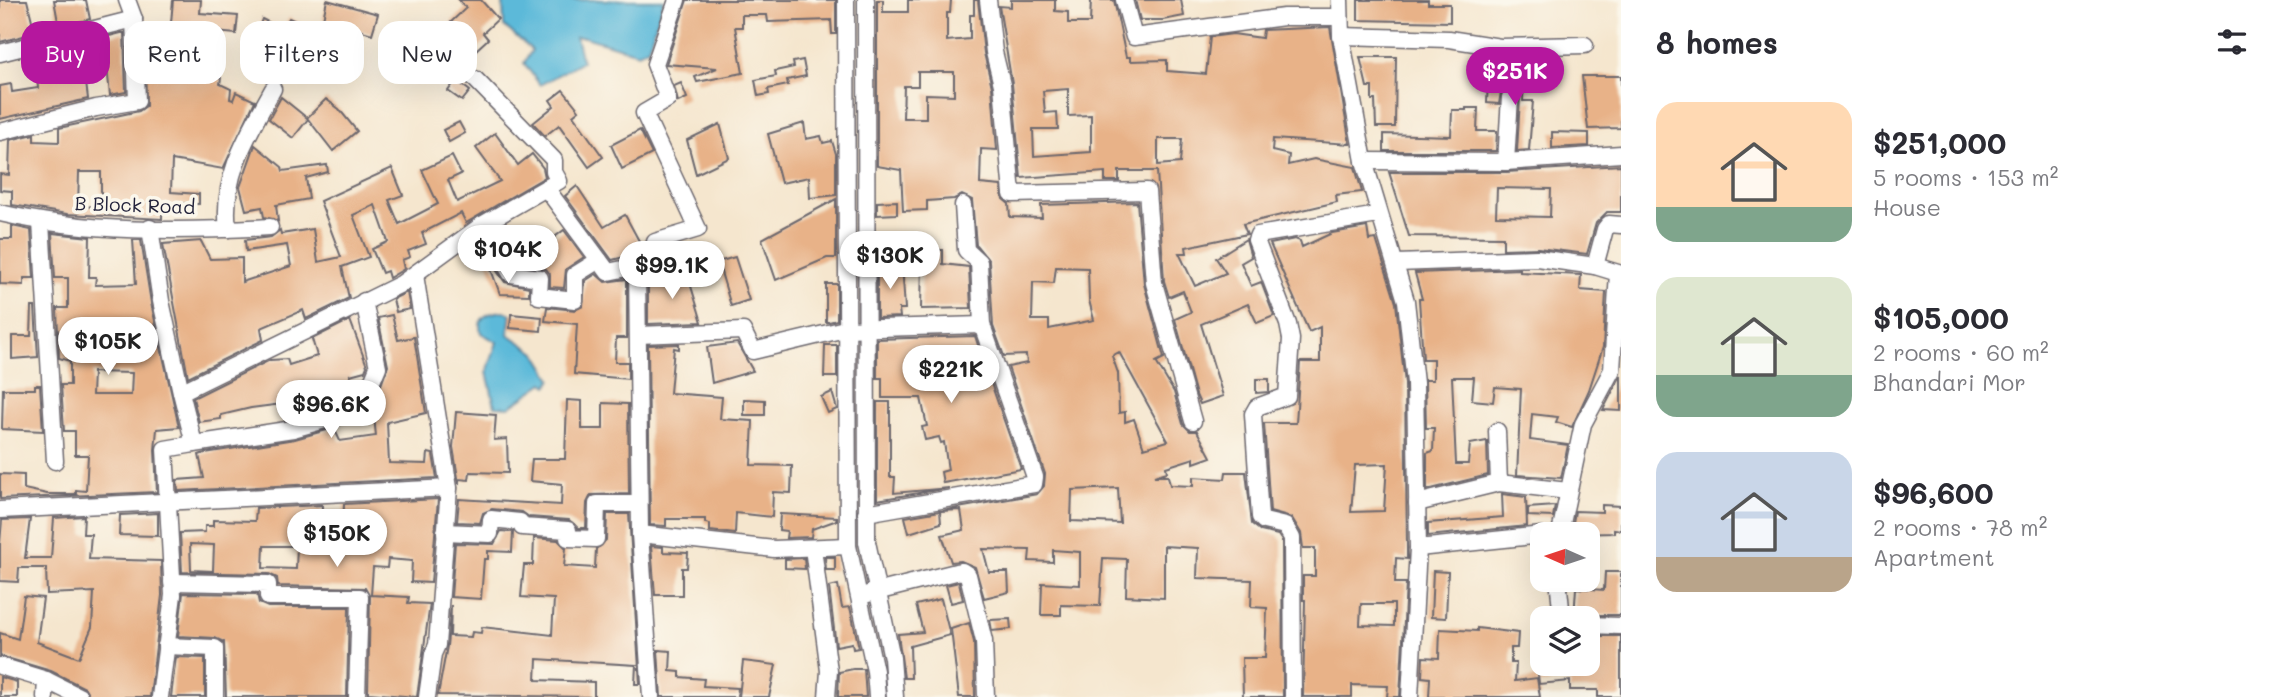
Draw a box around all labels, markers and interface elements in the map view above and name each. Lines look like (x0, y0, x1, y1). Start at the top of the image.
chip: Buy (21, 21, 110, 84)
chip: Rent (124, 21, 226, 84)
chip: Filters (240, 21, 364, 84)
chip: New (378, 21, 477, 84)
text: 8 homes (1656, 22, 1778, 62)
icon: filters (2213, 23, 2251, 61)
pin: $251K (1466, 48, 1564, 107)
text: $251K (1482, 55, 1548, 85)
text: $251,000 (1873, 122, 2006, 162)
icon: home (1712, 130, 1796, 214)
text: 5 rooms · 153 m² (1873, 162, 2058, 192)
street label: B Block Road (74, 190, 196, 219)
text: House (1873, 192, 1941, 222)
pin: $104K (459, 226, 557, 285)
pin: $130K (841, 232, 939, 291)
text: $104K (474, 233, 542, 263)
text: $130K (856, 239, 924, 269)
pin: $99.1K (615, 242, 729, 301)
text: $99.1K (635, 249, 709, 279)
text: $105,000 (1873, 297, 2009, 337)
icon: home (1712, 305, 1796, 389)
pin: $105K (59, 318, 157, 377)
text: $105K (74, 325, 142, 355)
text: 2 rooms · 60 m² (1873, 337, 2049, 367)
pin: $221K (902, 346, 1000, 405)
text: $221K (918, 353, 984, 383)
text: Bhandari Mor (1873, 367, 2026, 397)
pin: $96.6K (274, 380, 388, 440)
text: $96.6K (292, 388, 370, 418)
text: $96,600 (1873, 472, 1994, 512)
icon: home (1712, 480, 1796, 564)
pin: $150K (288, 510, 386, 569)
text: 2 rooms · 78 m² (1873, 512, 2047, 542)
text: $150K (303, 517, 371, 547)
north arrow (1530, 522, 1600, 592)
map controls (1530, 522, 1600, 676)
text: Apartment (1873, 542, 1995, 572)
button: layers (1530, 606, 1600, 676)

